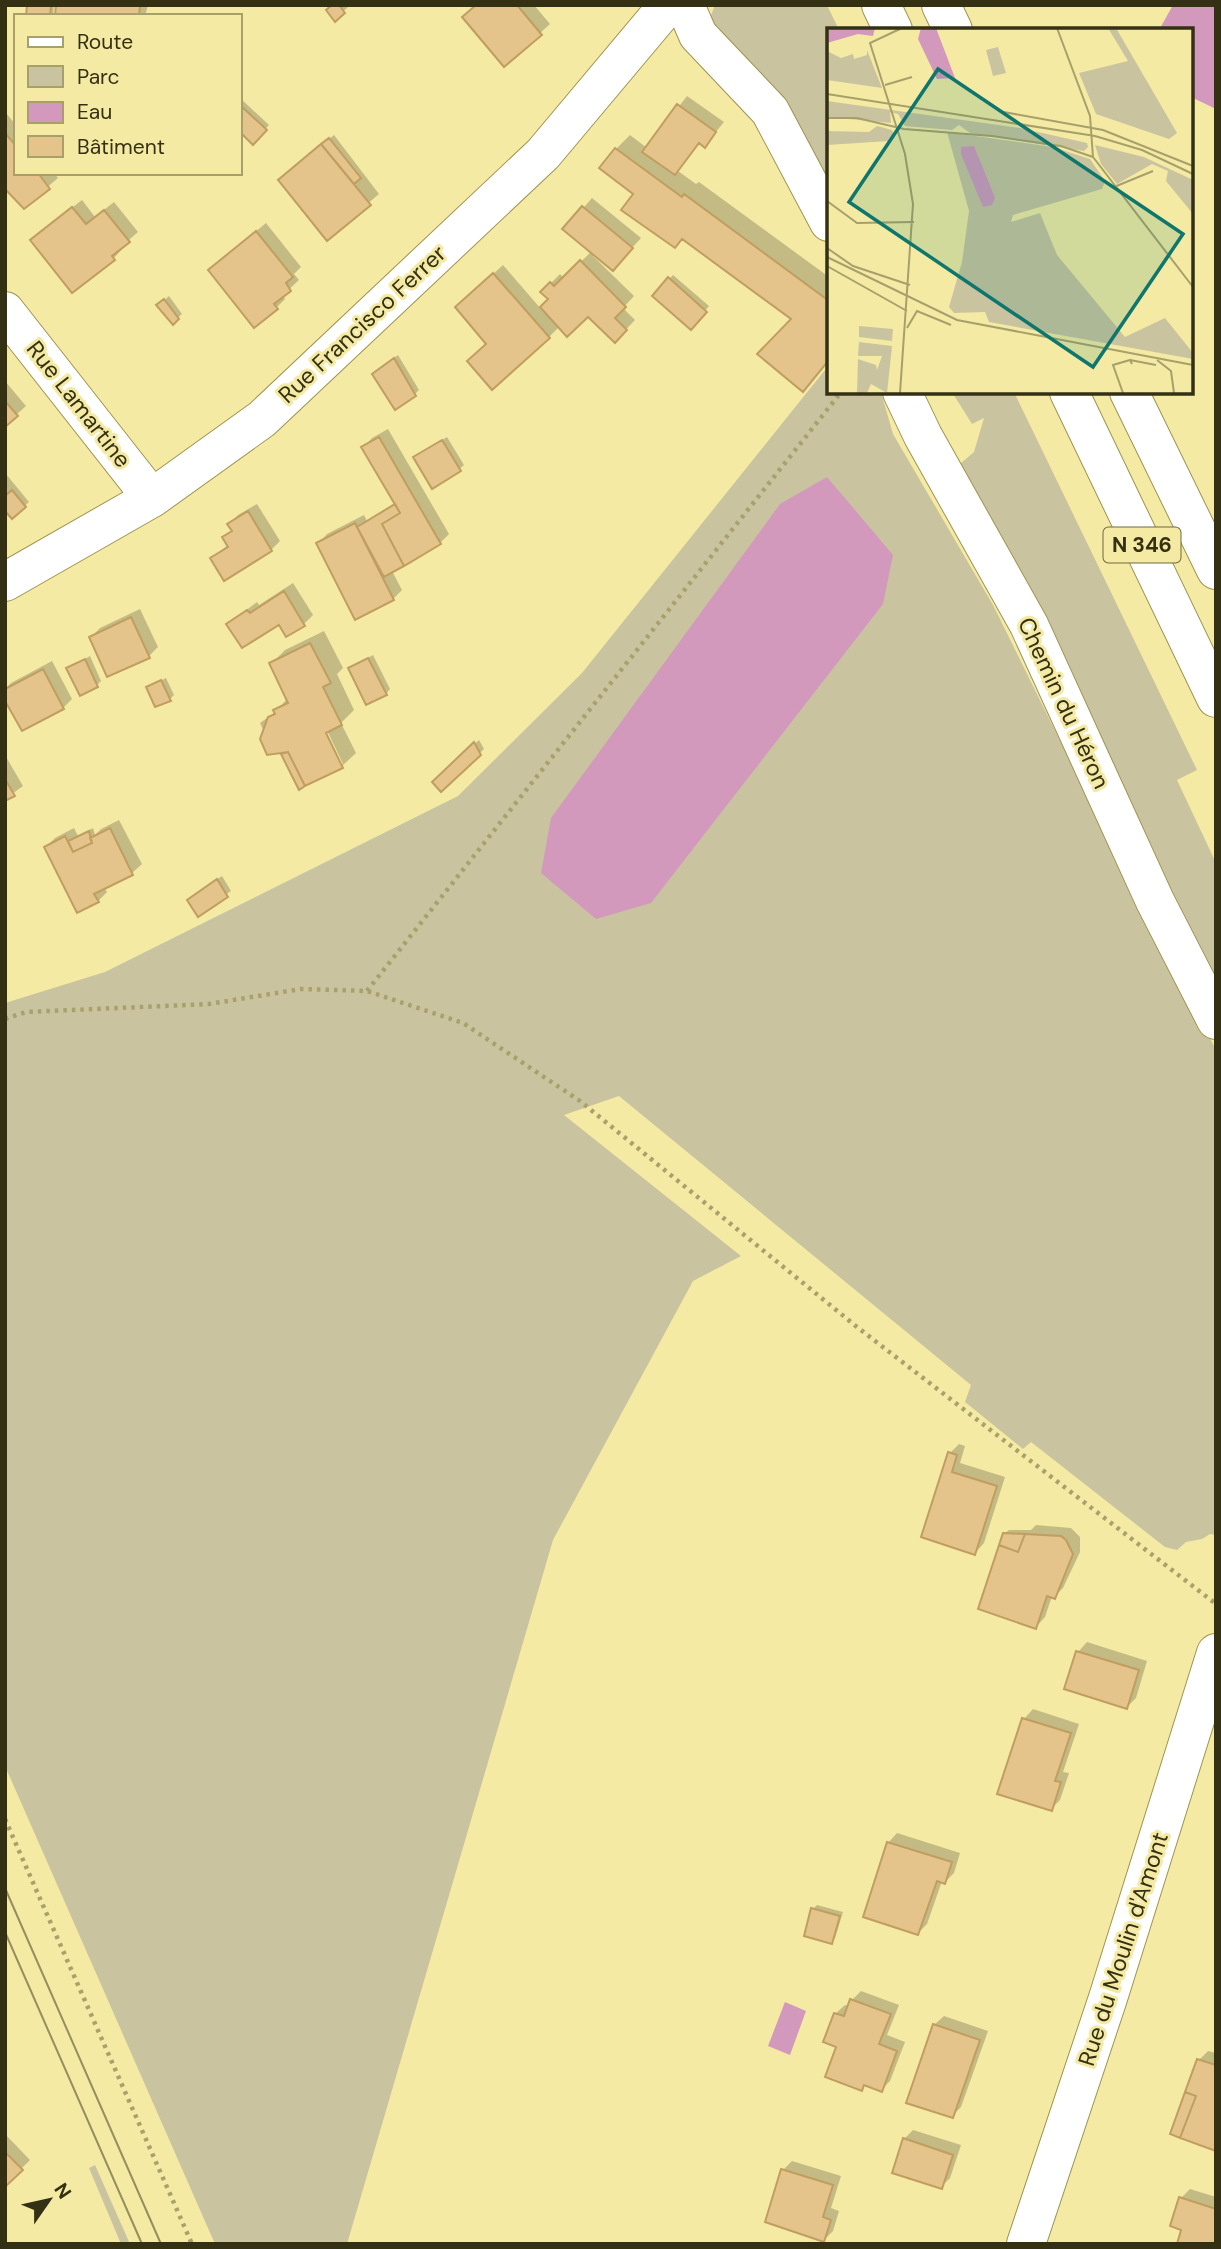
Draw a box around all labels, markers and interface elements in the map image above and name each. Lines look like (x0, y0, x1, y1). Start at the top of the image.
legend (14, 14, 242, 175)
text: Route (77, 28, 133, 56)
inset map (827, 28, 1193, 394)
text: Parc (77, 63, 120, 91)
text: Eau (77, 98, 112, 126)
text: Bâtiment (77, 133, 165, 161)
street label: Rue Francisco Ferrer (272, 238, 452, 410)
street label: Rue Lamartine (20, 334, 138, 474)
road number: N 346 (1104, 528, 1180, 562)
street label: Chemin du Héron (1011, 613, 1117, 793)
street label: Rue du Moulin d'Amont (1071, 1828, 1175, 2070)
north arrow (14, 2165, 84, 2235)
text: N (48, 2178, 77, 2204)

